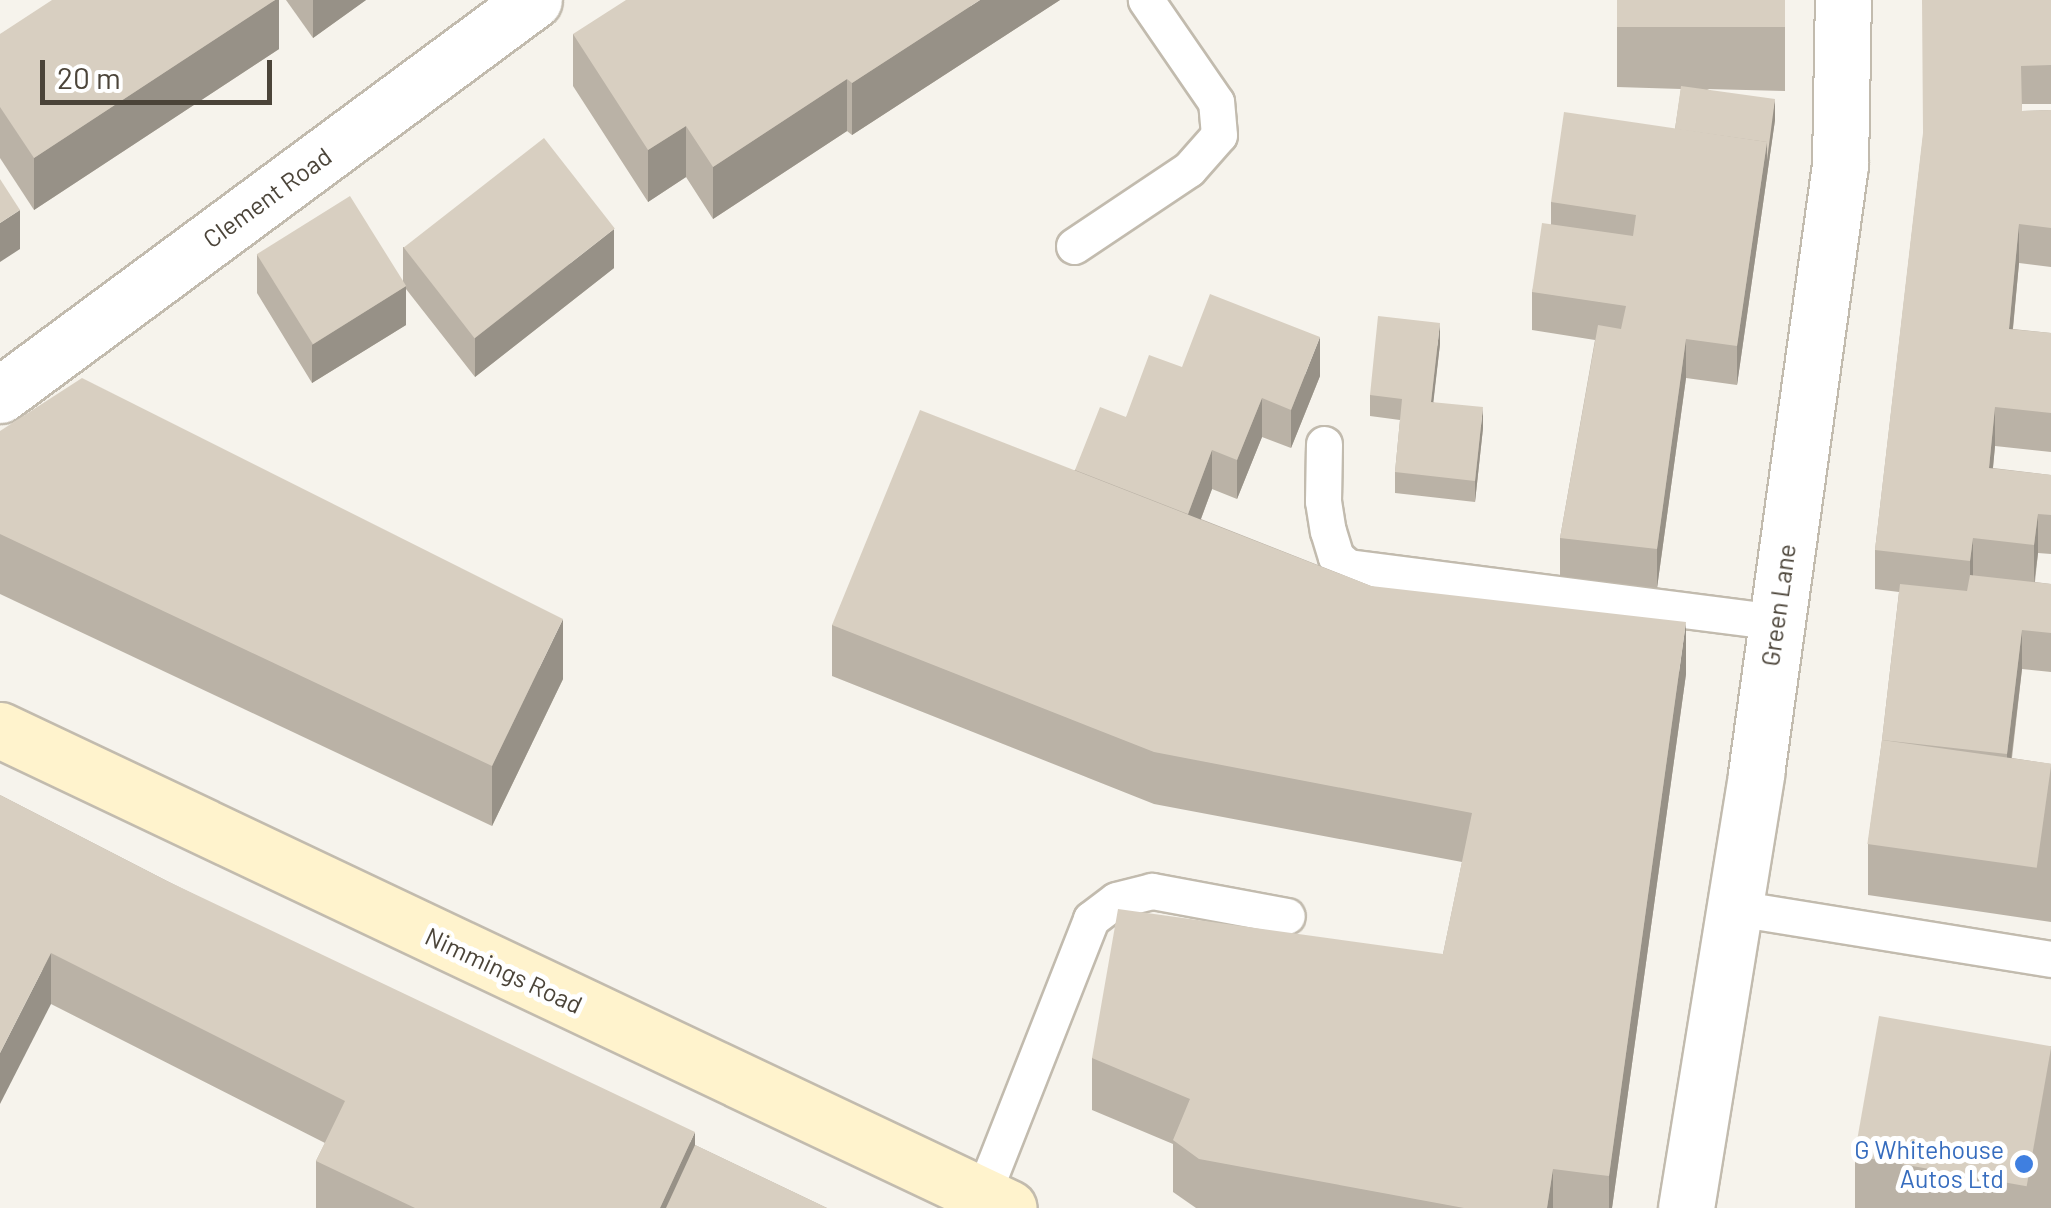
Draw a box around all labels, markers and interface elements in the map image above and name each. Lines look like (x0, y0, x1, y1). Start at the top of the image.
scale bar (45, 40, 278, 102)
text: 20 m (57, 59, 121, 95)
street label: Clement Road (197, 141, 337, 253)
street label: Green Lane (1755, 542, 1801, 668)
street label: Nimmings Road (421, 920, 587, 1020)
place label: G Whitehouse Autos Ltd (1854, 1135, 2004, 1194)
marker: G Whitehouse Autos Ltd (2013, 1153, 2035, 1175)

